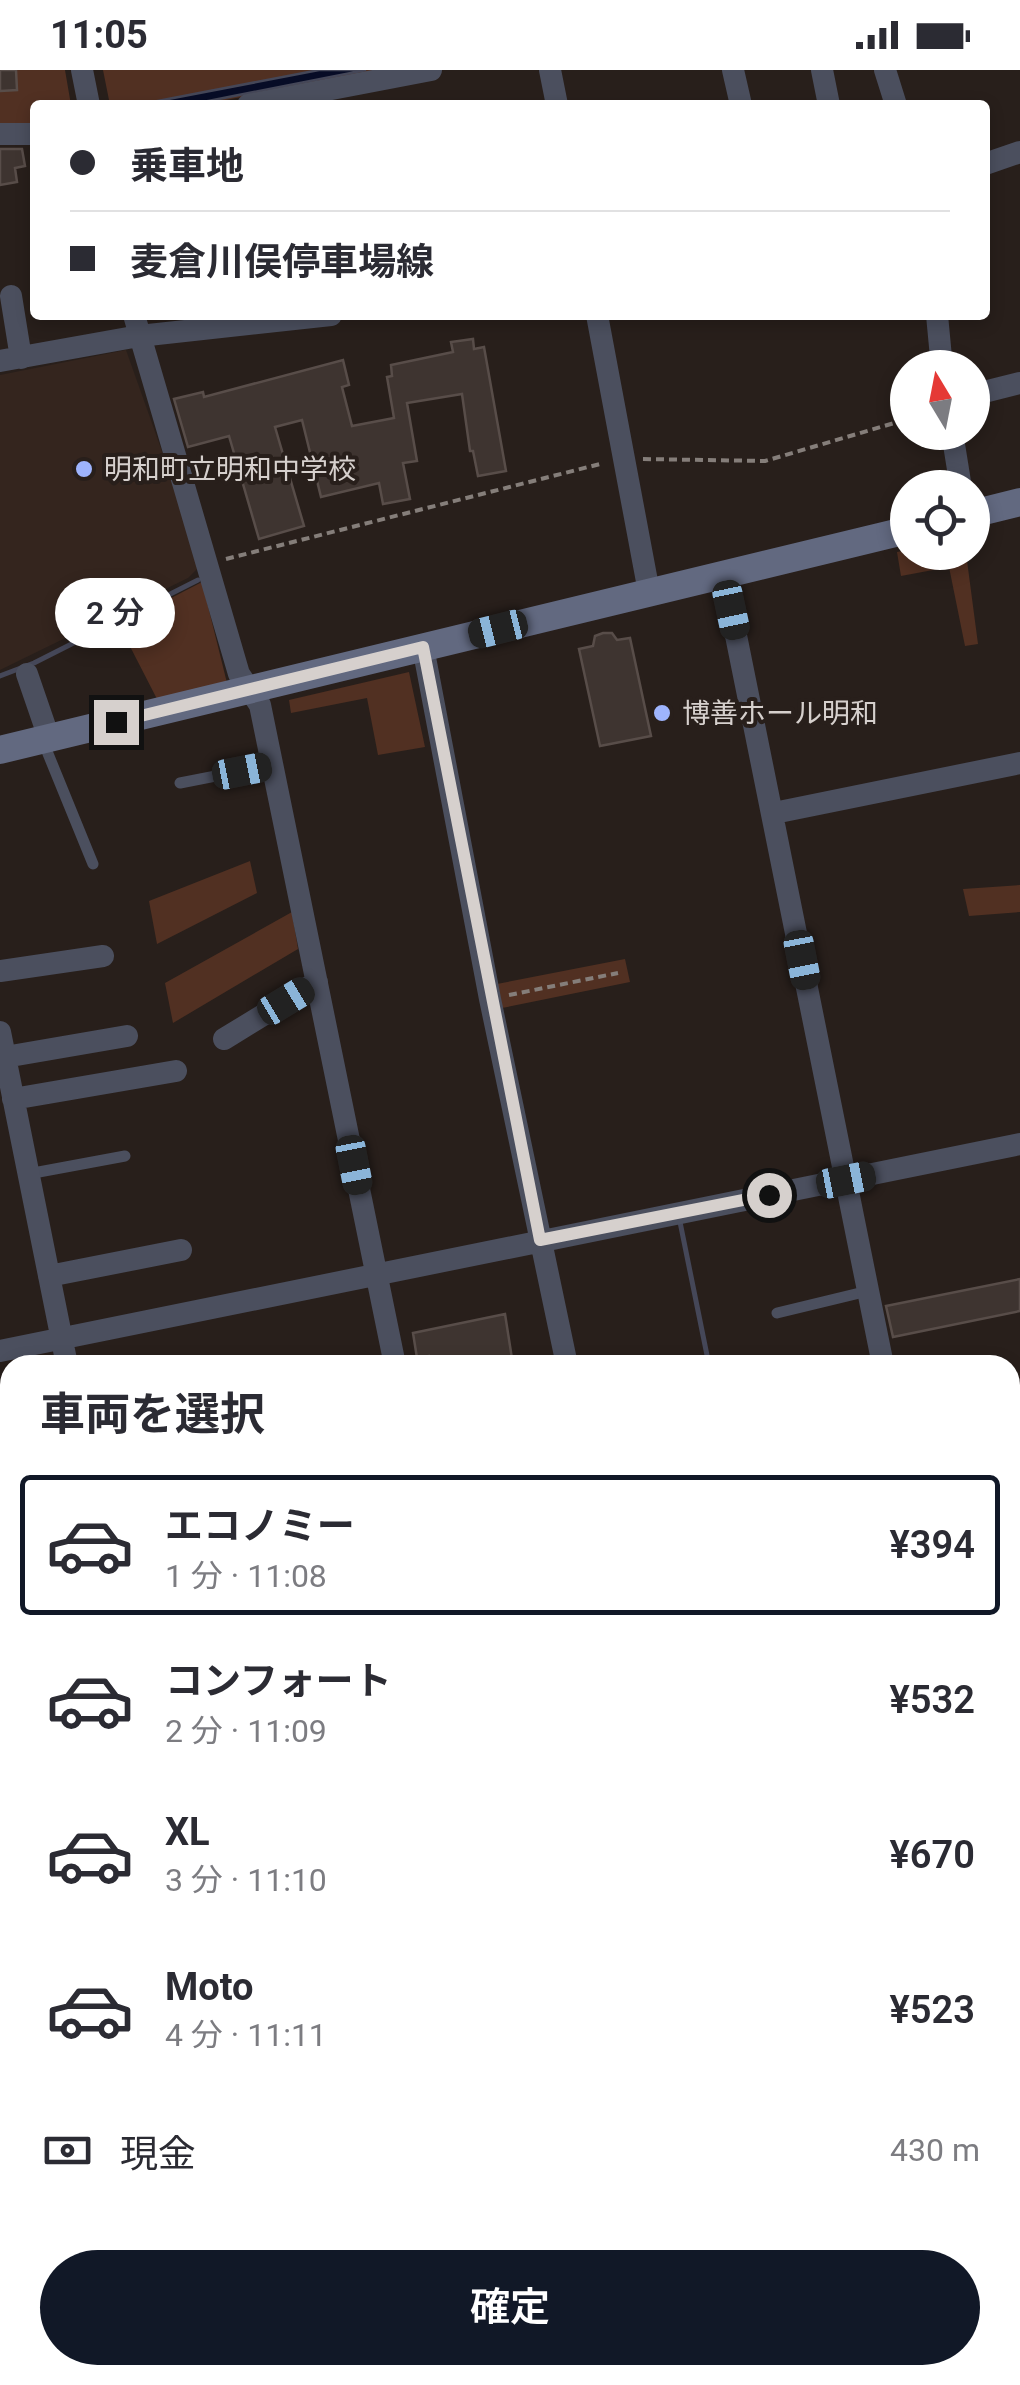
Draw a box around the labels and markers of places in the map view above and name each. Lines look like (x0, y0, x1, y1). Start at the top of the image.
place label: 明和町立明和中学校 (104, 453, 356, 486)
marker: 明和町立明和中学校 (73, 458, 95, 480)
place label: 博善ホール明和 (682, 697, 878, 730)
marker: 博善ホール明和 (651, 702, 673, 724)

